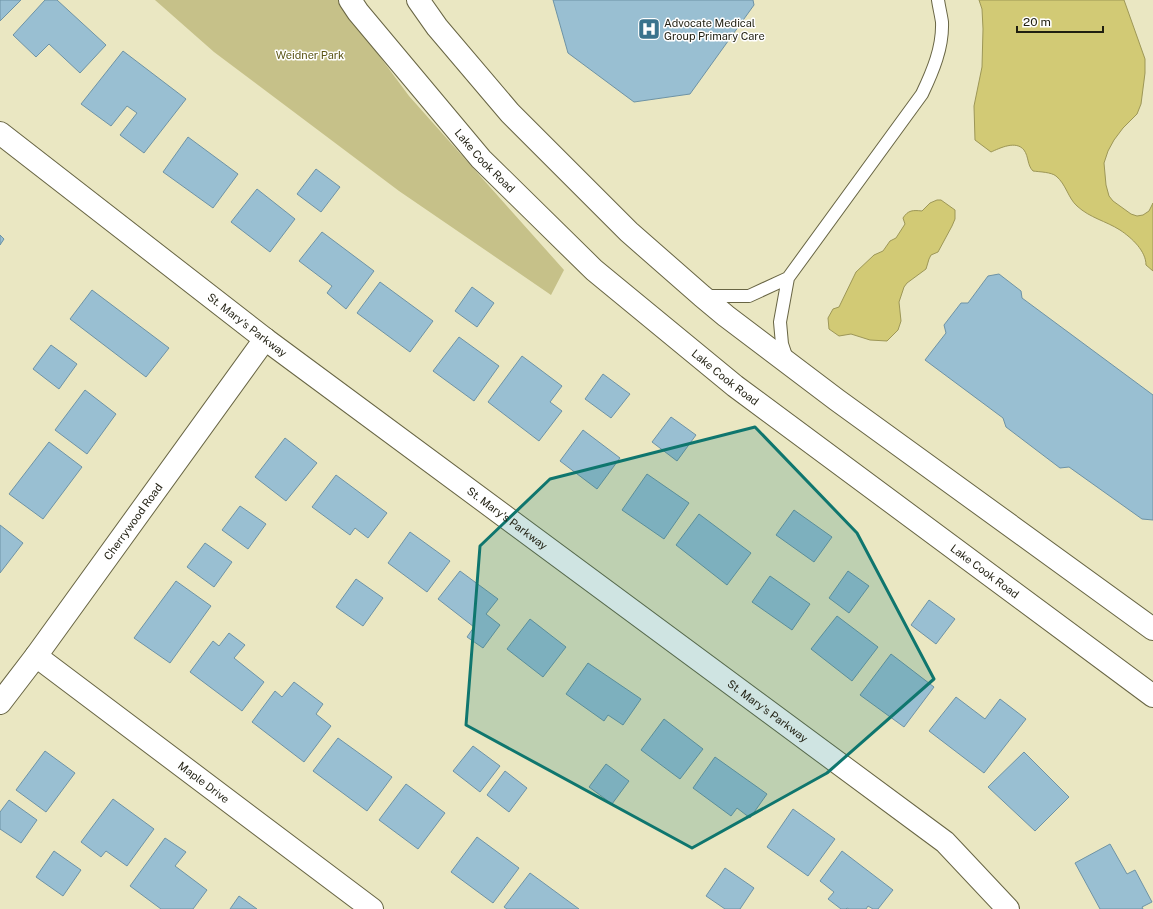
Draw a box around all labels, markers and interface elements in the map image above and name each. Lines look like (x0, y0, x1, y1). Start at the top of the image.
scale bar (1017, 8, 1103, 34)
text: 20 m (1023, 15, 1051, 29)
hospital icon: Advocate Medical Group Primary Care (636, 16, 662, 42)
place label: Advocate Medical Group Primary Care (664, 17, 765, 42)
park label: Weidner Park (276, 49, 344, 61)
street label: Lake Cook Road (453, 127, 517, 195)
street label: St. Mary's Parkway (205, 291, 289, 359)
street label: Lake Cook Road (689, 347, 761, 407)
street label: Cherrywood Road (102, 481, 165, 562)
street label: St. Mary's Parkway (465, 485, 550, 552)
street label: Lake Cook Road (948, 542, 1021, 600)
street label: St. Mary's Parkway (725, 677, 810, 745)
street label: Maple Drive (176, 759, 232, 805)

